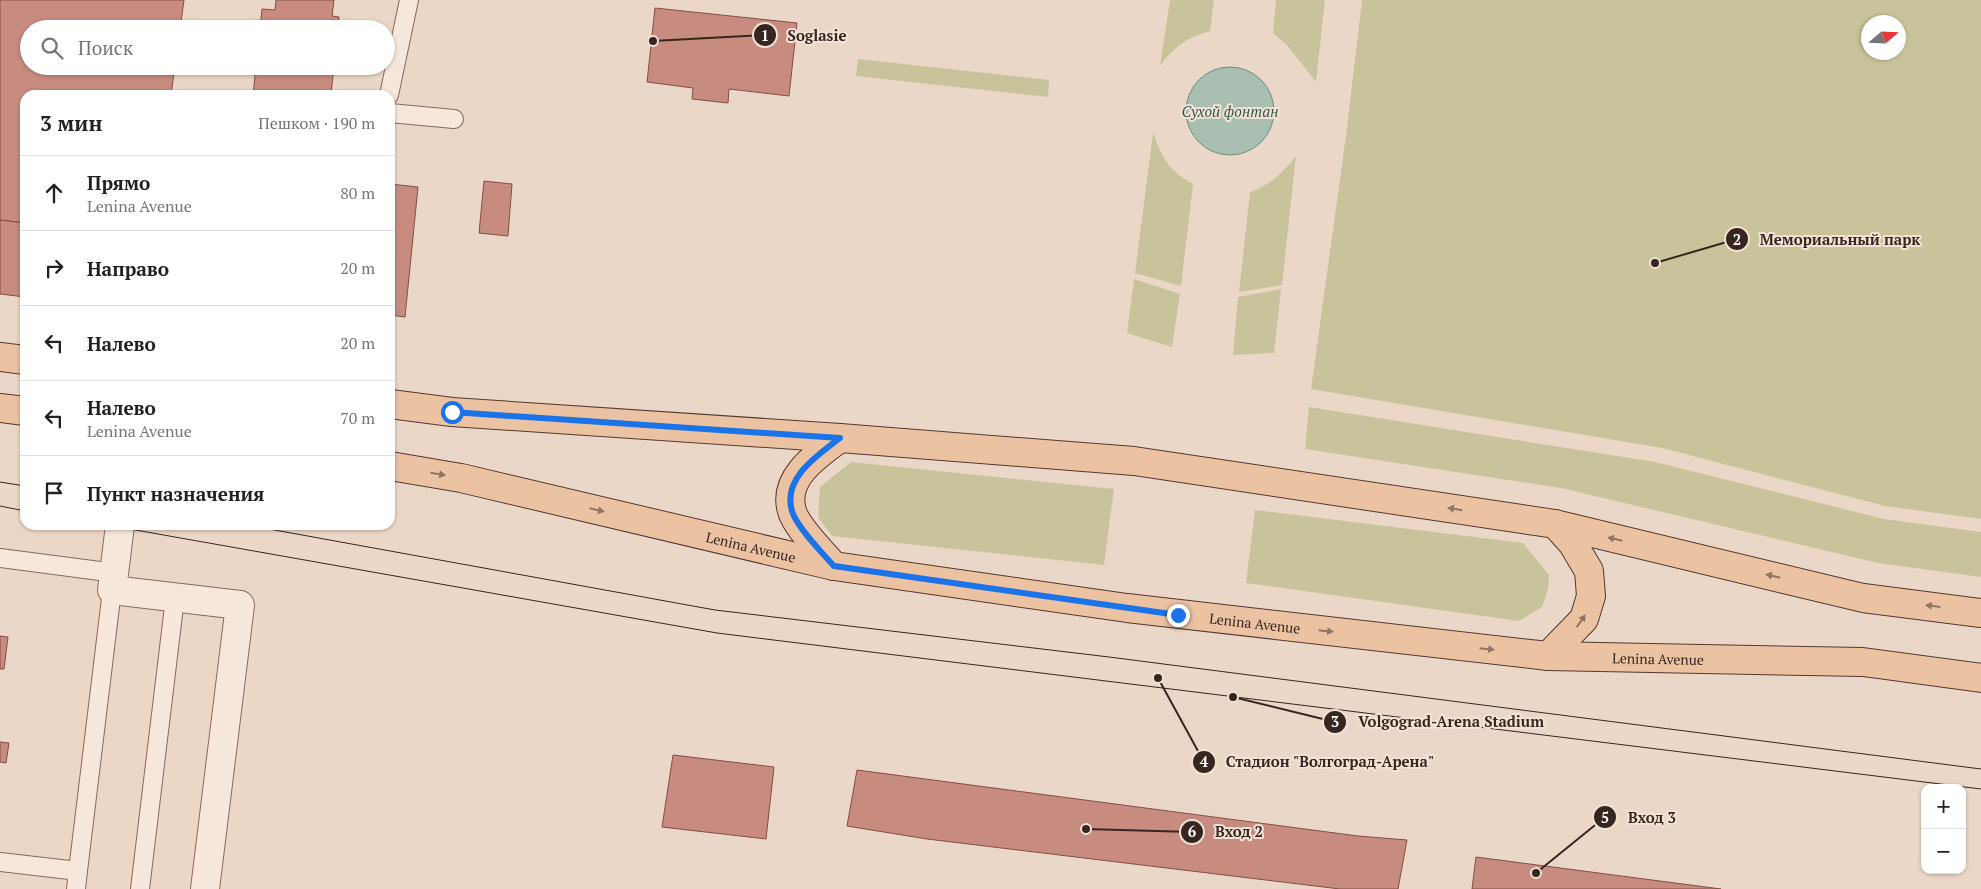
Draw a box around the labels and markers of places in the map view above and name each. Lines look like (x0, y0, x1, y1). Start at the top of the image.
callout: Soglasie (752, 20, 856, 50)
callout: Мемориальный парк (1725, 224, 1930, 254)
callout: Volgograd-Arena Stadium (1323, 707, 1554, 737)
callout: Стадион "Волгоград-Арена" (1191, 747, 1445, 777)
callout: Вход 3 (1593, 802, 1686, 832)
callout: Вход 2 (1180, 817, 1273, 847)

